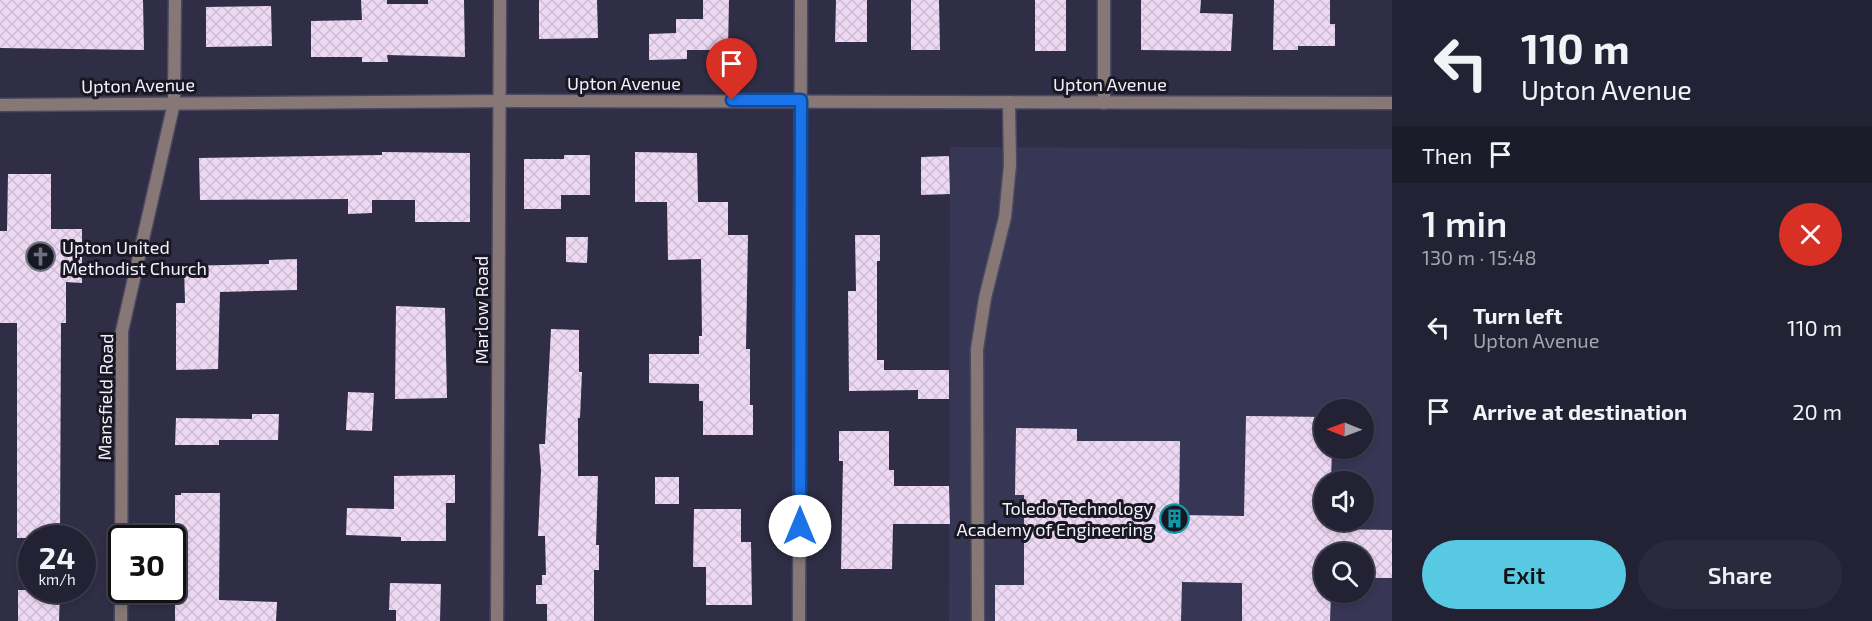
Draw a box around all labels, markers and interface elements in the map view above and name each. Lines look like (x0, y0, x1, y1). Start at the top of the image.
text: 110 m (1521, 22, 1630, 72)
icon: left (1422, 24, 1500, 102)
pin (706, 38, 757, 100)
icon: arrive (715, 47, 748, 80)
street label: Upton Avenue (567, 72, 681, 94)
street label: Upton Avenue (81, 73, 195, 97)
street label: Upton Avenue (1053, 73, 1167, 95)
text: Upton Avenue (1521, 73, 1692, 105)
icon: arrive (1484, 138, 1517, 171)
text: Then (1422, 142, 1472, 168)
text: 1 min (1422, 201, 1507, 244)
button: close (1779, 203, 1842, 266)
place label: Upton United Methodist Church (62, 236, 207, 279)
church icon: Upton United Methodist Church (25, 241, 57, 273)
text: 130 m · 15:48 (1422, 245, 1537, 269)
street label: Marlow Road (470, 256, 492, 364)
text: Turn left (1473, 302, 1562, 328)
icon: left (1422, 311, 1455, 344)
text: 110 m (1787, 314, 1842, 340)
text: Upton Avenue (1473, 328, 1600, 352)
street label: Mansfield Road (93, 333, 117, 461)
icon: arrive (1422, 395, 1455, 428)
text: Arrive at destination (1473, 398, 1687, 424)
text: 20 m (1792, 398, 1842, 424)
north arrow (1314, 399, 1374, 459)
map controls (1314, 399, 1374, 603)
button: sound (1314, 471, 1374, 531)
position arrow (768, 494, 832, 558)
place label: Toledo Technology Academy of Engineering (956, 497, 1153, 540)
building icon: Toledo Technology Academy of Engineering (1158, 502, 1190, 534)
speed limit sign: 30 (108, 525, 186, 603)
text: 24 (39, 539, 75, 575)
button: Exit (1422, 540, 1626, 609)
button: Share (1638, 540, 1842, 609)
button: search (1314, 543, 1374, 603)
text: km/h (38, 570, 76, 588)

